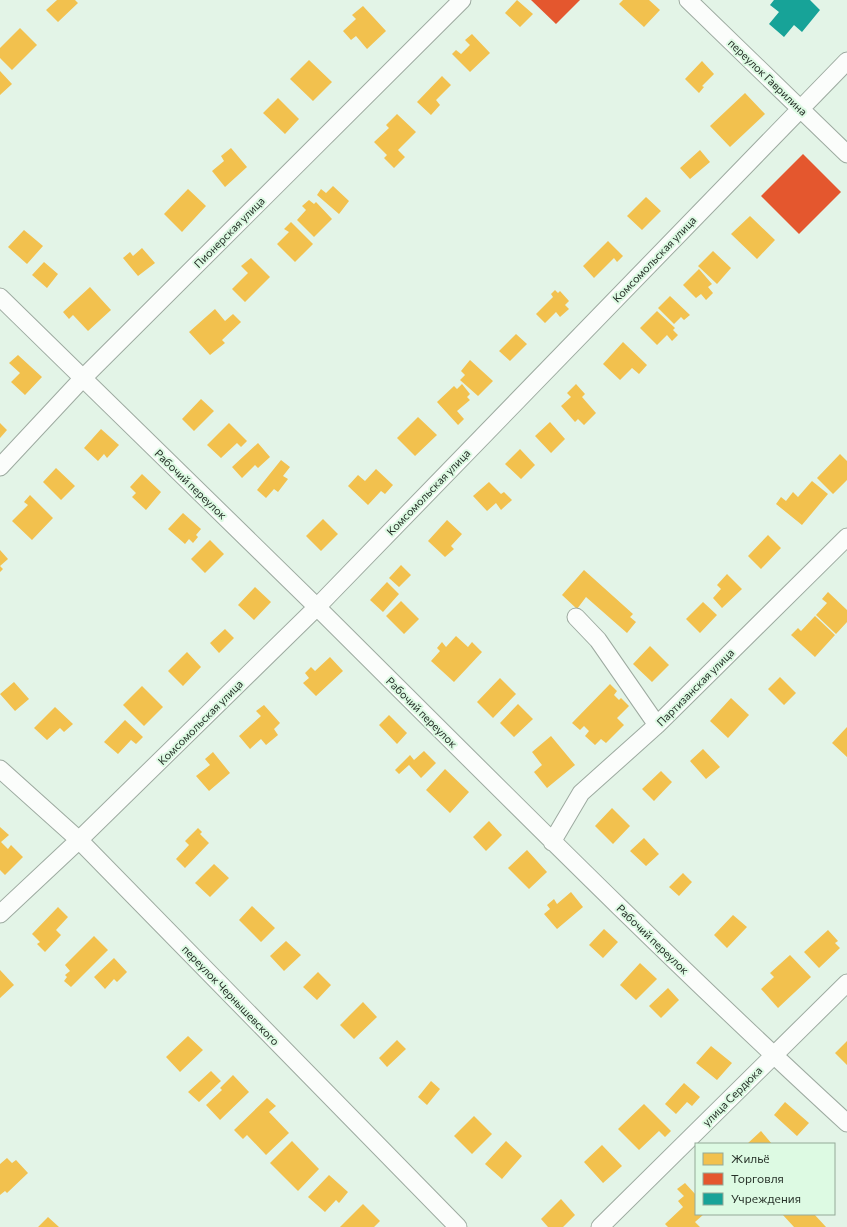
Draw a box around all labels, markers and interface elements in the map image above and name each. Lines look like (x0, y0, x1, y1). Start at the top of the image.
street label: переулок Гаврилина (726, 36, 810, 118)
street label: Пионерская улица (191, 194, 267, 270)
street label: Комсомольская улица (610, 213, 698, 305)
street label: Рабочий переулок (152, 446, 230, 522)
street label: Комсомольская улица (384, 446, 472, 538)
street label: Партизанская улица (654, 646, 736, 728)
street label: Рабочий переулок (384, 674, 460, 750)
street label: Комсомольская улица (155, 677, 245, 767)
street label: Рабочий переулок (614, 901, 692, 977)
street label: переулок Чернышевского (180, 942, 283, 1048)
street label: улица Сердюка (699, 1063, 765, 1129)
legend (695, 1143, 835, 1215)
text: Жильё (731, 1151, 770, 1165)
text: Торговля (731, 1171, 784, 1185)
text: Учреждения (731, 1191, 801, 1205)

